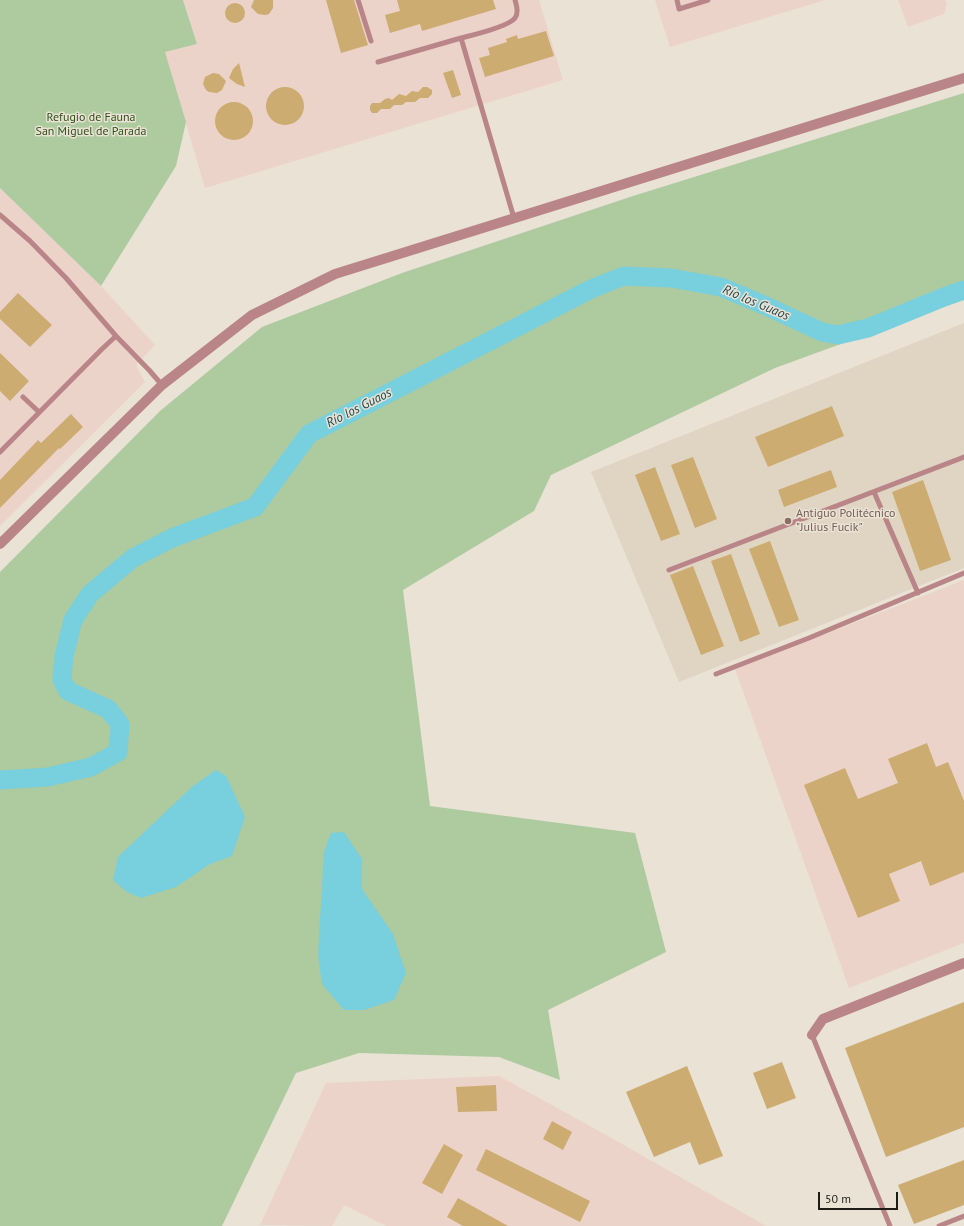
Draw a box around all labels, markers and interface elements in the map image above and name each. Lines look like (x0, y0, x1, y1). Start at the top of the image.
park label: Refugio de Fauna San Miguel de Parada (36, 111, 146, 139)
water label: Río los Guaos (720, 282, 792, 324)
water label: Río los Guaos (324, 385, 394, 431)
place label: Antiguo Politécnico "Julius Fucik" (796, 507, 896, 535)
marker: Antiguo Politécnico "Julius Fucik" (783, 516, 793, 526)
scale bar (820, 1184, 900, 1210)
text: 50 m (825, 1191, 851, 1206)

